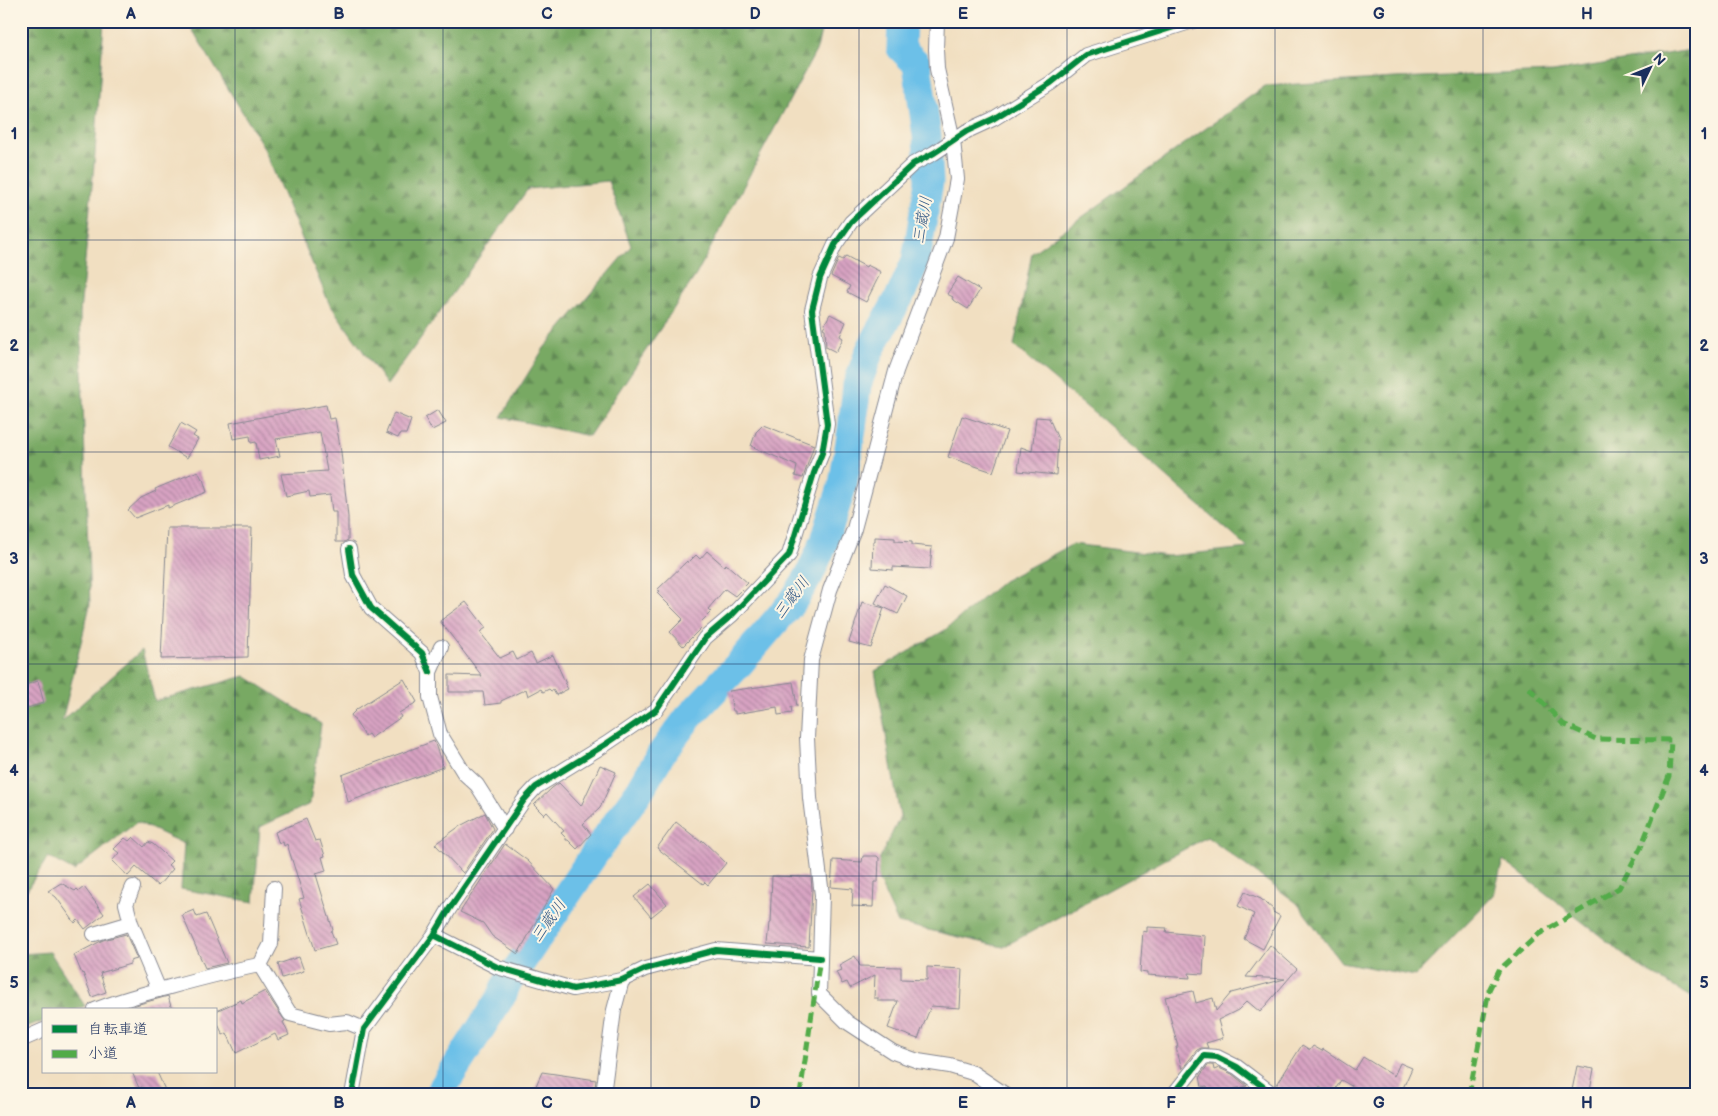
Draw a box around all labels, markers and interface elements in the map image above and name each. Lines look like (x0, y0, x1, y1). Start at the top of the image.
text: A (125, 5, 136, 24)
text: B (333, 5, 345, 24)
text: C (541, 5, 553, 24)
text: D (749, 5, 761, 24)
text: E (958, 5, 968, 24)
text: F (1166, 5, 1176, 24)
text: G (1373, 5, 1385, 24)
text: H (1581, 5, 1593, 24)
north arrow (1626, 42, 1676, 92)
text: N (1649, 50, 1669, 69)
text: 1 (11, 125, 17, 144)
text: 1 (1701, 125, 1707, 144)
water label: 三蔵川 (909, 195, 937, 245)
text: 2 (9, 337, 19, 356)
text: 2 (1699, 337, 1709, 356)
text: 3 (9, 550, 19, 569)
text: 3 (1699, 550, 1709, 569)
water label: 三蔵川 (770, 573, 814, 623)
text: 4 (9, 762, 19, 781)
text: 4 (1699, 762, 1709, 781)
water label: 三蔵川 (527, 896, 571, 946)
text: 5 (9, 974, 19, 993)
text: 5 (1699, 974, 1709, 993)
legend (42, 1008, 218, 1074)
text: 自転車道 (88, 1020, 148, 1039)
text: 小道 (88, 1044, 118, 1063)
text: A (125, 1094, 136, 1113)
text: B (333, 1094, 345, 1113)
text: C (541, 1094, 553, 1113)
text: D (749, 1094, 761, 1113)
text: E (958, 1094, 968, 1113)
text: F (1166, 1094, 1176, 1113)
text: G (1373, 1094, 1385, 1113)
text: H (1581, 1094, 1593, 1113)

